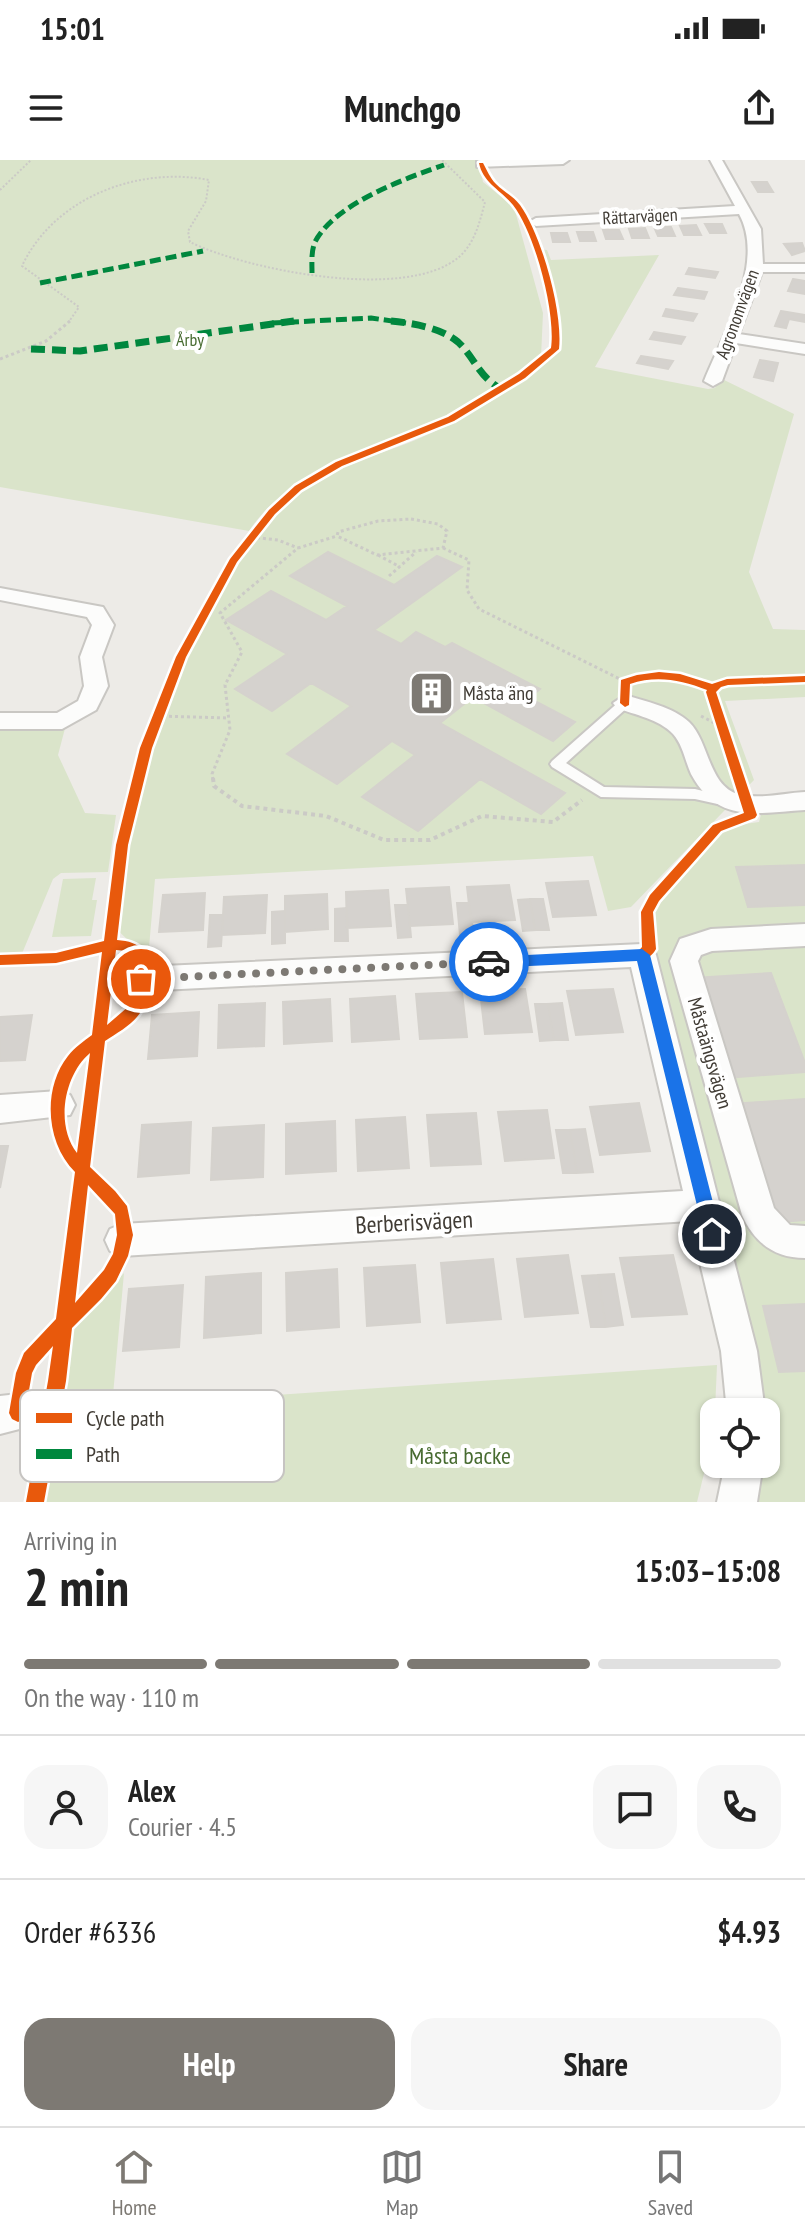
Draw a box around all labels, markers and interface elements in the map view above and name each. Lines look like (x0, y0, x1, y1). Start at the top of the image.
text: 15:01 (40, 9, 105, 48)
text: Munchgo (344, 85, 461, 132)
icon: menu (24, 86, 68, 130)
icon: share (737, 86, 781, 130)
street label: Rättarvägen (602, 203, 678, 229)
street label: Agronomvägen (710, 266, 764, 362)
park label: Årby (176, 328, 204, 351)
building icon: Måsta äng (408, 669, 456, 717)
place label: Måsta äng (463, 680, 534, 706)
courier (449, 922, 529, 1002)
icon: car (467, 940, 511, 984)
pin (107, 945, 175, 1013)
icon: bag (119, 957, 163, 1001)
street label: Måstaängsvägen (682, 994, 738, 1112)
pin (678, 1200, 746, 1268)
street label: Berberisvägen (354, 1203, 474, 1241)
icon: home (690, 1212, 734, 1256)
legend (20, 1390, 284, 1482)
map controls (700, 1398, 780, 1478)
button: locate (700, 1398, 780, 1478)
text: Cycle path (86, 1404, 164, 1432)
text: Path (86, 1440, 120, 1468)
park label: Måsta backe (409, 1440, 511, 1471)
text: Arriving in (24, 1524, 117, 1557)
text: 15:03–15:08 (635, 1551, 781, 1590)
text: 2 min (24, 1553, 129, 1620)
text: On the way · 110 m (24, 1681, 199, 1714)
button: person (24, 1765, 108, 1849)
button: chat (593, 1765, 677, 1849)
button: phone (697, 1765, 781, 1849)
text: Alex (128, 1771, 176, 1810)
text: Courier · 4.5 (128, 1810, 237, 1843)
text: Order #6336 (24, 1912, 156, 1951)
text: $4.93 (717, 1912, 781, 1951)
button: Help (24, 2018, 395, 2110)
button: Share (411, 2018, 781, 2110)
tab: Home (112, 2145, 157, 2221)
tab: Map (380, 2145, 424, 2221)
tab: Saved (648, 2145, 693, 2221)

